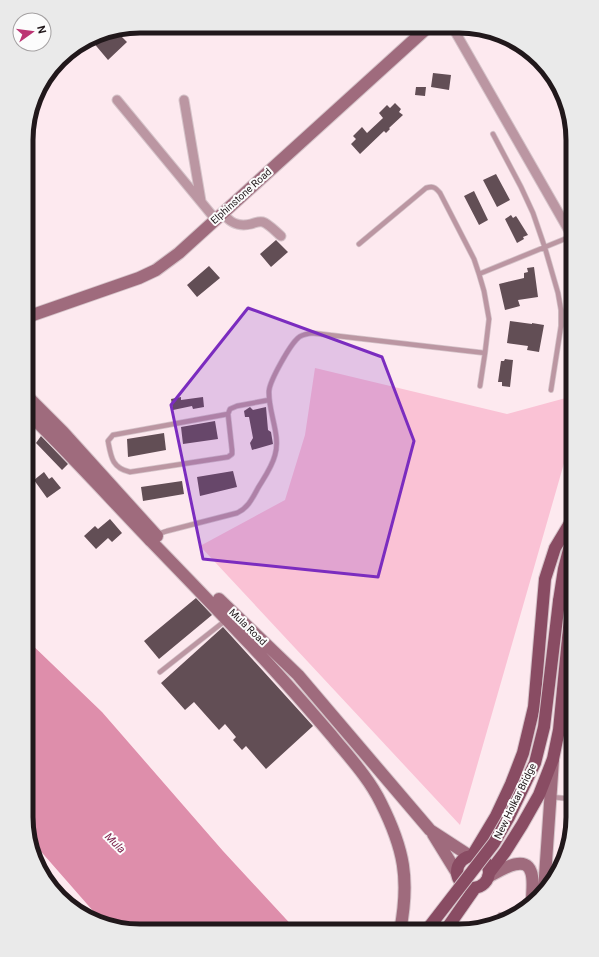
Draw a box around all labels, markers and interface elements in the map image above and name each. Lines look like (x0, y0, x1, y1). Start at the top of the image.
north arrow (12, 12, 52, 52)
text: N (34, 24, 49, 35)
street label: Elphinstone Road (209, 166, 273, 226)
street label: Mula Road (227, 607, 269, 647)
street label: New Holkar Bridge (492, 761, 538, 841)
water label: Mula (102, 830, 128, 856)

